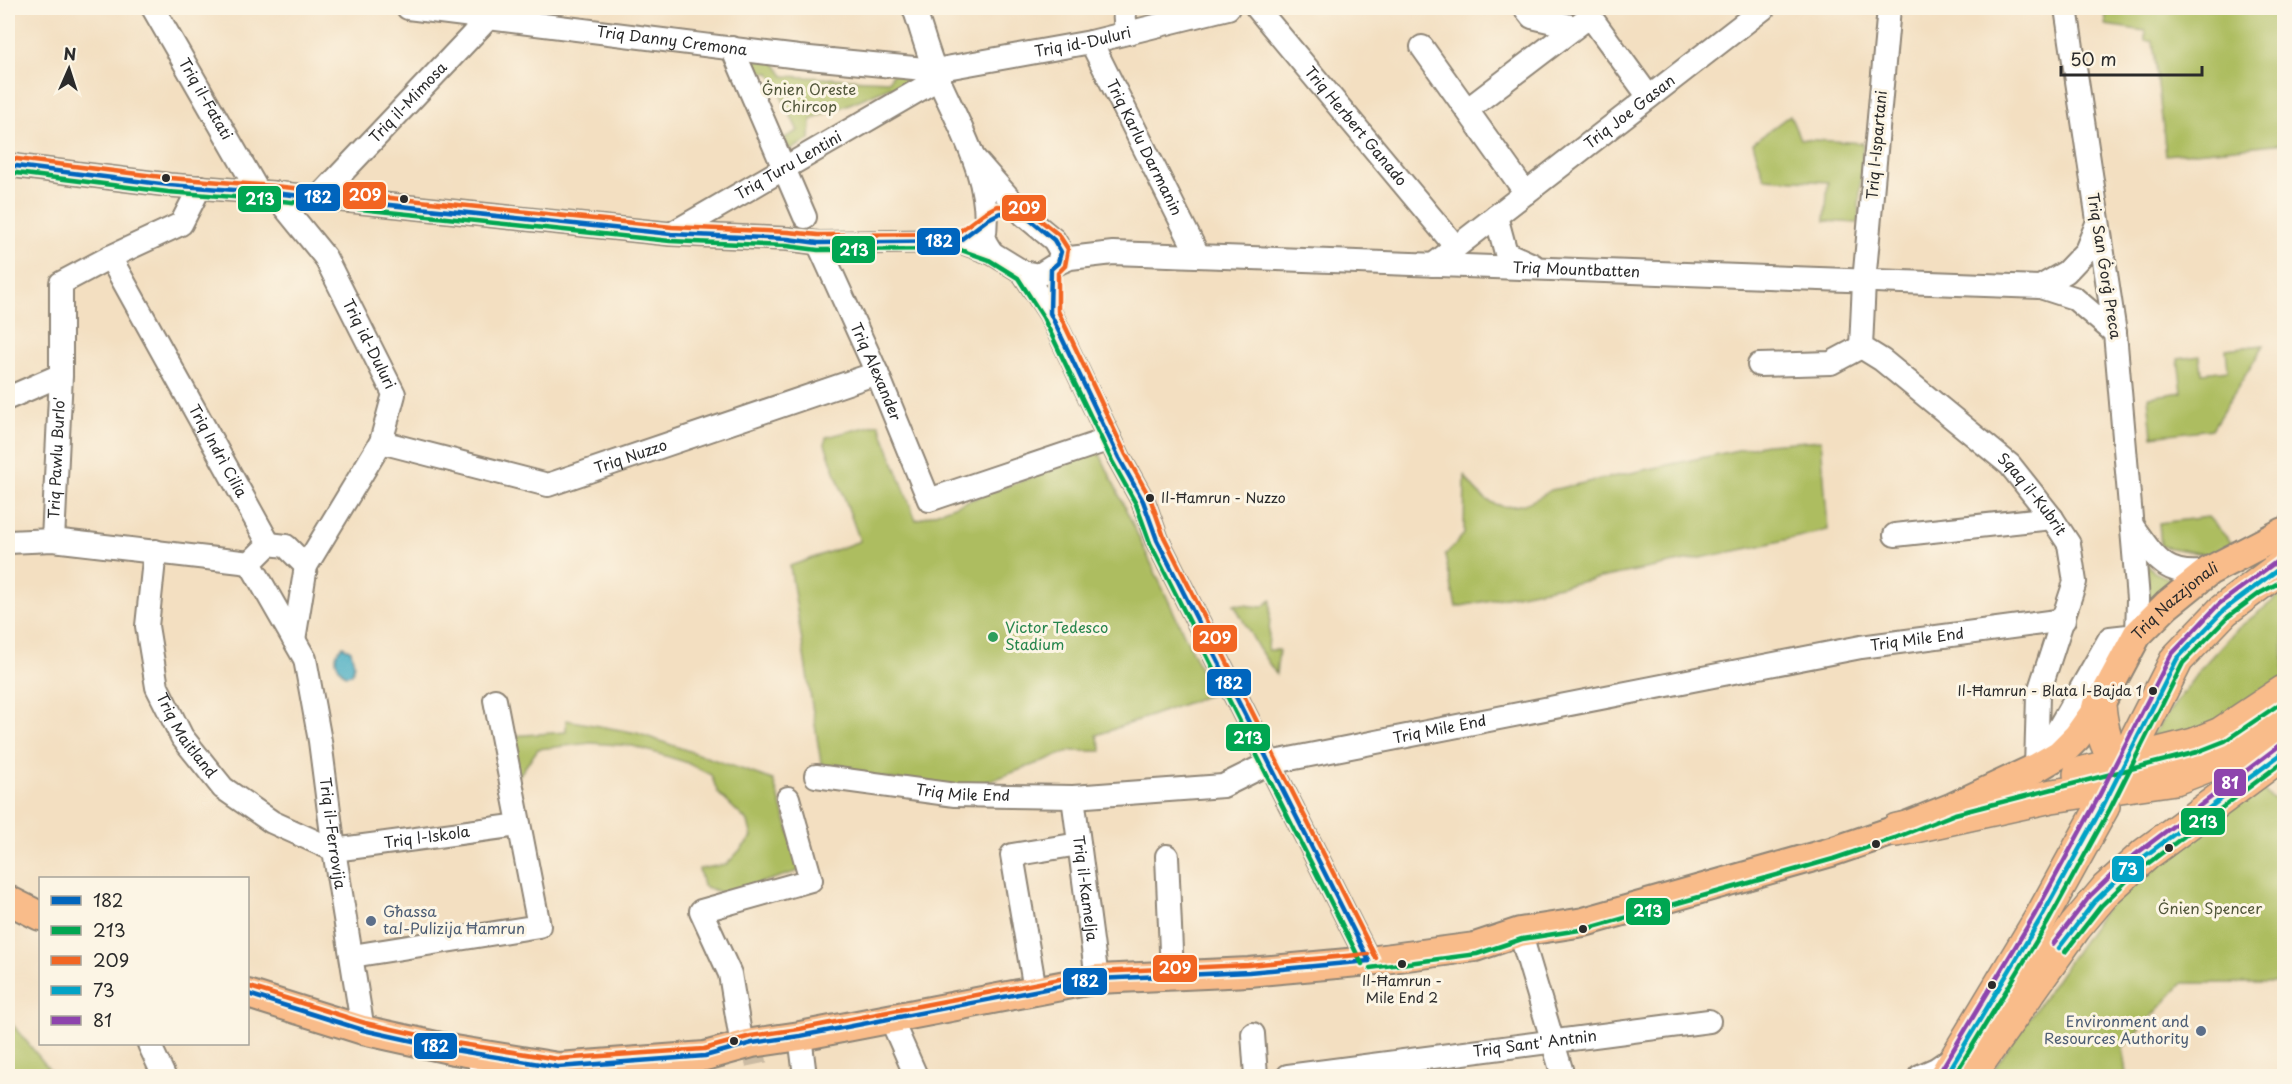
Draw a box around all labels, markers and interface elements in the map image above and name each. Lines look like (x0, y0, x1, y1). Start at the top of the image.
street label: Triq Danny Cremona (595, 19, 749, 61)
street label: Triq id-Duluri (1032, 19, 1133, 62)
north arrow (39, 39, 99, 99)
scale bar (2061, 39, 2202, 77)
text: N (63, 41, 77, 65)
text: 50 m (2070, 45, 2117, 72)
street label: Triq il-Fatati (174, 53, 239, 143)
street label: Triq il-Mimosa (363, 55, 452, 147)
street label: Triq Herbert Ganado (1300, 60, 1413, 190)
street label: Triq Joe Gasan (1578, 68, 1679, 154)
street label: Triq Karlu Darmanin (1101, 75, 1189, 219)
park label: Ġnien Oreste Chircop (762, 77, 856, 117)
street label: Triq l-Ispartani (1859, 89, 1892, 200)
street label: Triq Turu Lentini (730, 124, 845, 204)
unlabelled marker (160, 172, 172, 184)
line badge: 209 (342, 181, 387, 210)
text: 209 (349, 182, 381, 206)
line badge: 182 (295, 183, 341, 212)
text: 182 (304, 184, 332, 208)
line badge: 213 (237, 185, 282, 213)
text: 213 (245, 186, 275, 210)
street label: Triq San Ġorġ Preca (2083, 191, 2128, 341)
unlabelled marker (398, 193, 410, 205)
line badge: 209 (1001, 194, 1047, 222)
text: 209 (1008, 195, 1040, 219)
line badge: 182 (916, 227, 961, 256)
text: 182 (925, 228, 953, 252)
line badge: 213 (831, 235, 876, 264)
text: 213 (839, 237, 869, 261)
street label: Triq Mountbatten (1512, 255, 1641, 282)
street label: Triq id-Duluri (338, 294, 403, 393)
street label: Triq Alexander (845, 318, 908, 424)
street label: Triq Pawlu Burlo' (41, 396, 70, 520)
street label: Triq Indrì Cilia (184, 400, 254, 502)
street label: Triq Nuzzo (591, 432, 670, 478)
street label: Sqaq il-Kubrit (1993, 446, 2073, 539)
place label: Il-Ħamrun - Nuzzo (1161, 487, 1286, 508)
marker: Il-Ħamrun - Nuzzo (1144, 492, 1156, 504)
street label: Triq Nazzjonali (2125, 555, 2222, 644)
place label: Victor Tedesco Stadium (1005, 615, 1108, 655)
street label: Triq Mile End (1869, 620, 1965, 656)
line badge: 209 (1192, 624, 1238, 653)
text: 209 (1199, 625, 1231, 649)
marker: Victor Tedesco Stadium (986, 630, 1000, 644)
line badge: 182 (1206, 668, 1252, 697)
text: 182 (1215, 670, 1243, 694)
place label: Il-Ħamrun - Blata l-Bajda 1 (1957, 680, 2142, 701)
marker: Il-Ħamrun - Blata l-Bajda 1 (2147, 685, 2159, 697)
street label: Triq Maitland (152, 688, 223, 782)
street label: Triq Mile End (1391, 708, 1488, 748)
line badge: 213 (1225, 723, 1271, 752)
text: 213 (1233, 725, 1263, 749)
line badge: 81 (2213, 768, 2247, 797)
text: 81 (2221, 770, 2239, 794)
street label: Triq il-Ferrovija (315, 776, 353, 891)
street label: Triq Mile End (914, 777, 1010, 806)
line badge: 213 (2180, 807, 2226, 836)
text: 213 (2188, 809, 2218, 833)
street label: Triq l-Iskola (382, 819, 472, 853)
street label: Triq il-Kamelja (1068, 834, 1105, 943)
unlabelled marker (1870, 838, 1882, 850)
unlabelled marker (2163, 842, 2175, 854)
line badge: 73 (2111, 855, 2145, 883)
text: 73 (2118, 856, 2138, 880)
legend (39, 877, 249, 1045)
text: 182 (93, 886, 123, 913)
park label: Ġnien Spencer (2158, 896, 2262, 919)
line badge: 213 (1625, 897, 1671, 926)
text: 213 (1633, 898, 1663, 922)
place label: Għassa tal-Pulizija Ħamrun (383, 899, 525, 939)
marker: Għassa tal-Pulizija Ħamrun (364, 914, 378, 928)
text: 213 (93, 916, 126, 943)
unlabelled marker (1577, 923, 1589, 935)
text: 209 (93, 946, 129, 973)
line badge: 209 (1152, 954, 1198, 983)
text: 209 (1159, 955, 1191, 979)
marker: Il-Ħamrun - Mile End 2 (1396, 958, 1408, 970)
line badge: 182 (1062, 967, 1108, 996)
text: 182 (1071, 968, 1099, 992)
place label: Il-Ħamrun - Mile End 2 (1362, 970, 1442, 1008)
text: 73 (93, 976, 115, 1003)
unlabelled marker (1986, 979, 1998, 991)
text: 81 (93, 1006, 112, 1033)
place label: Environment and Resources Authority (2044, 1009, 2189, 1049)
street label: Triq Sant' Antnin (1471, 1023, 1598, 1062)
marker: Environment and Resources Authority (2194, 1024, 2208, 1038)
line badge: 182 (413, 1032, 458, 1060)
text: 182 (421, 1033, 449, 1057)
unlabelled marker (728, 1035, 740, 1047)

